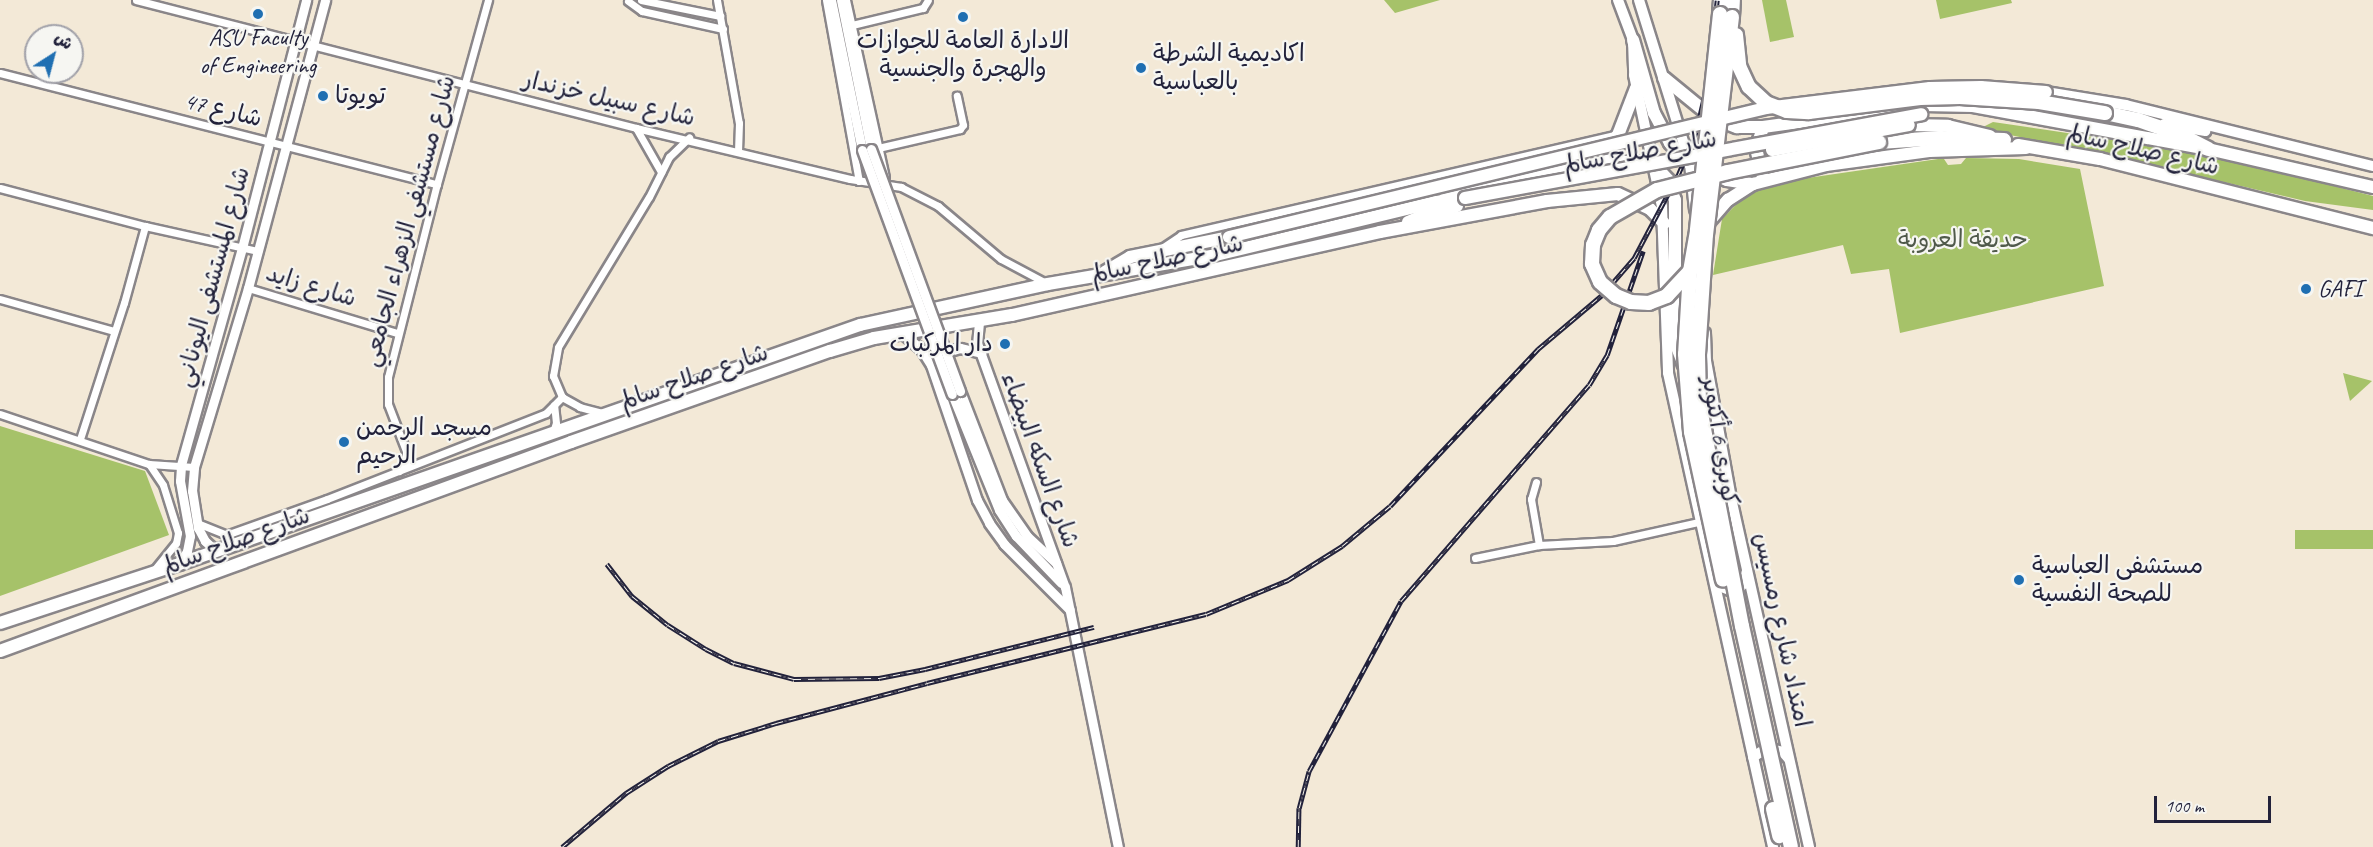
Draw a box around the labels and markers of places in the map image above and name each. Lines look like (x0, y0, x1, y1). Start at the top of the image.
marker: ASU Faculty of Engineering (251, 7, 265, 21)
marker: الادارة العامة للجوازات والهجرة والجنسية (956, 10, 970, 24)
place label: ASU Faculty of Engineering (200, 24, 316, 80)
place label: الادارة العامة للجوازات والهجرة والجنسية (857, 27, 1069, 83)
place label: اكاديمية الشرطة بالعباسية (1153, 40, 1305, 96)
marker: اكاديمية الشرطة بالعباسية (1134, 61, 1148, 75)
place label: تويوتا (335, 82, 386, 110)
marker: تويوتا (316, 89, 330, 103)
place label: GAFI (2318, 275, 2362, 303)
marker: GAFI (2299, 282, 2313, 296)
place label: دار المركبات (890, 330, 993, 358)
marker: دار المركبات (998, 337, 1012, 351)
place label: مسجد الرحمن الرحيم (356, 414, 492, 470)
marker: مسجد الرحمن الرحيم (337, 435, 351, 449)
place label: مستشفى العباسية للصحة النفسية (2032, 552, 2203, 608)
marker: مستشفى العباسية للصحة النفسية (2010, 571, 2028, 589)

